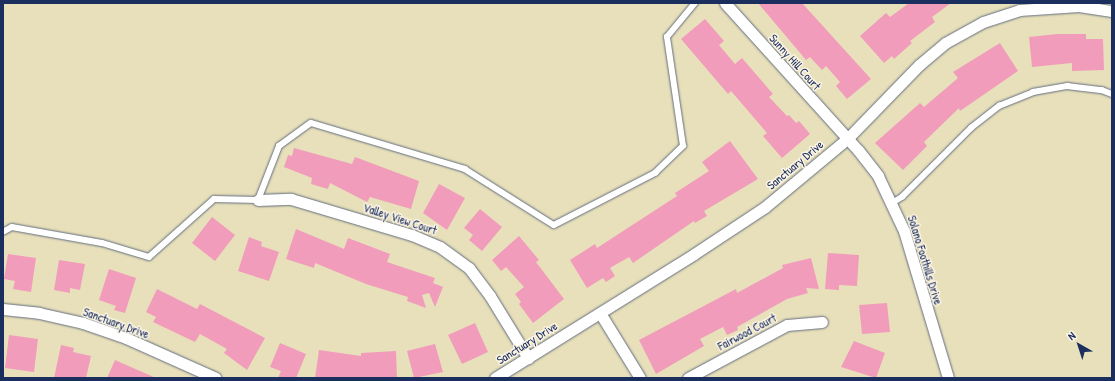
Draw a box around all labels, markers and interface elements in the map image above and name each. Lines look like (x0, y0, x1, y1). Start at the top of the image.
street label: Sunny Hill Court (766, 31, 824, 93)
street label: Sanctuary Drive (764, 137, 826, 193)
street label: Valley View Court (361, 200, 439, 238)
street label: Solano Foothills Drive (905, 214, 945, 306)
street label: Sanctuary Drive (81, 304, 151, 342)
street label: Fairwood Court (715, 311, 779, 353)
street label: Sanctuary Drive (494, 319, 560, 367)
north arrow (1059, 325, 1099, 365)
text: N (1065, 328, 1078, 343)

